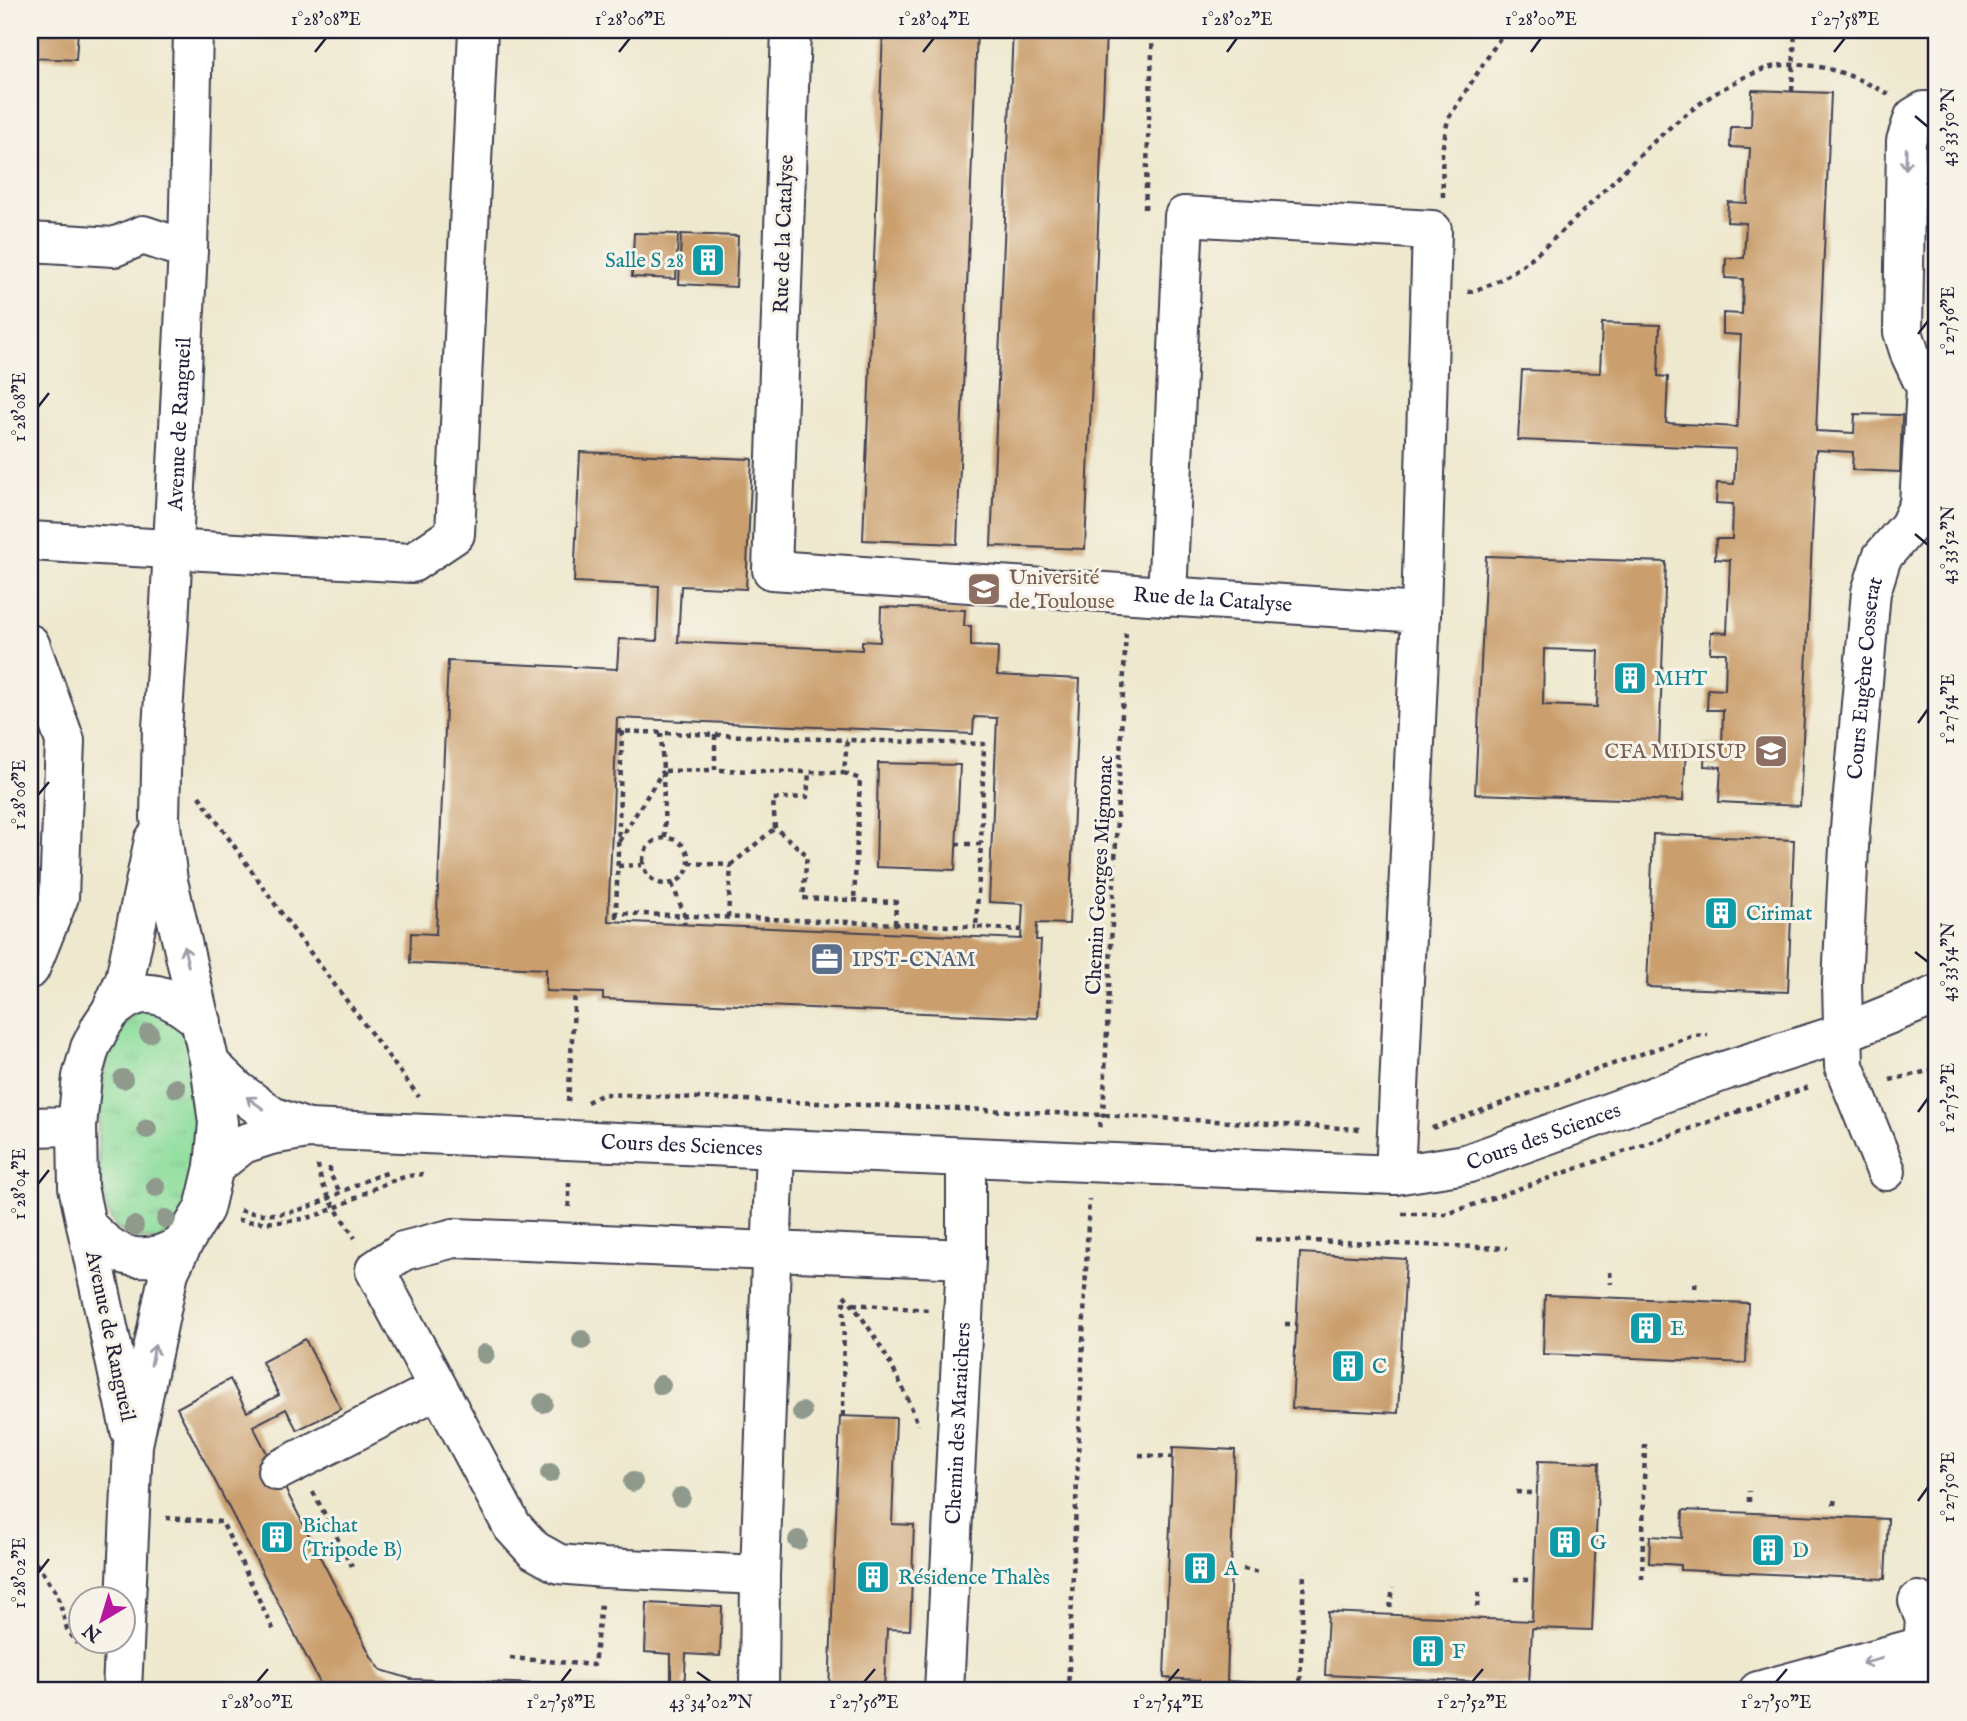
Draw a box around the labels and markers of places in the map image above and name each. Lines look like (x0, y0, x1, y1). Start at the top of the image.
building icon: Salle S 28 (689, 241, 727, 279)
place label: Salle S 28 (605, 248, 684, 275)
place label: Université de Toulouse (1009, 565, 1115, 616)
school or university icon: Université de Toulouse (965, 570, 1003, 608)
building icon: MHT (1611, 659, 1649, 697)
place label: MHT (1654, 666, 1708, 693)
school or university icon: CFA MIDISUP (1752, 732, 1790, 770)
place label: CFA MIDISUP (1604, 739, 1746, 766)
building icon: Cirimat (1702, 894, 1740, 932)
place label: Cirimat (1746, 901, 1812, 928)
office icon: IPST-CNAM (808, 940, 846, 978)
place label: IPST-CNAM (852, 947, 976, 974)
building icon: E (1627, 1309, 1665, 1347)
place label: E (1670, 1316, 1685, 1343)
building icon: C (1329, 1347, 1367, 1385)
place label: C (1372, 1354, 1387, 1381)
place label: Bichat (Tripode B) (302, 1513, 402, 1564)
building icon: Bichat (Tripode B) (258, 1518, 296, 1556)
building icon: G (1546, 1523, 1584, 1561)
place label: G (1590, 1530, 1607, 1557)
building icon: D (1749, 1531, 1787, 1569)
place label: D (1792, 1538, 1809, 1565)
building icon: A (1181, 1549, 1219, 1587)
place label: A (1223, 1556, 1239, 1583)
building icon: Résidence Thalès (854, 1558, 892, 1596)
place label: Résidence Thalès (898, 1565, 1050, 1592)
building icon: F (1409, 1632, 1447, 1670)
place label: F (1452, 1639, 1465, 1666)

